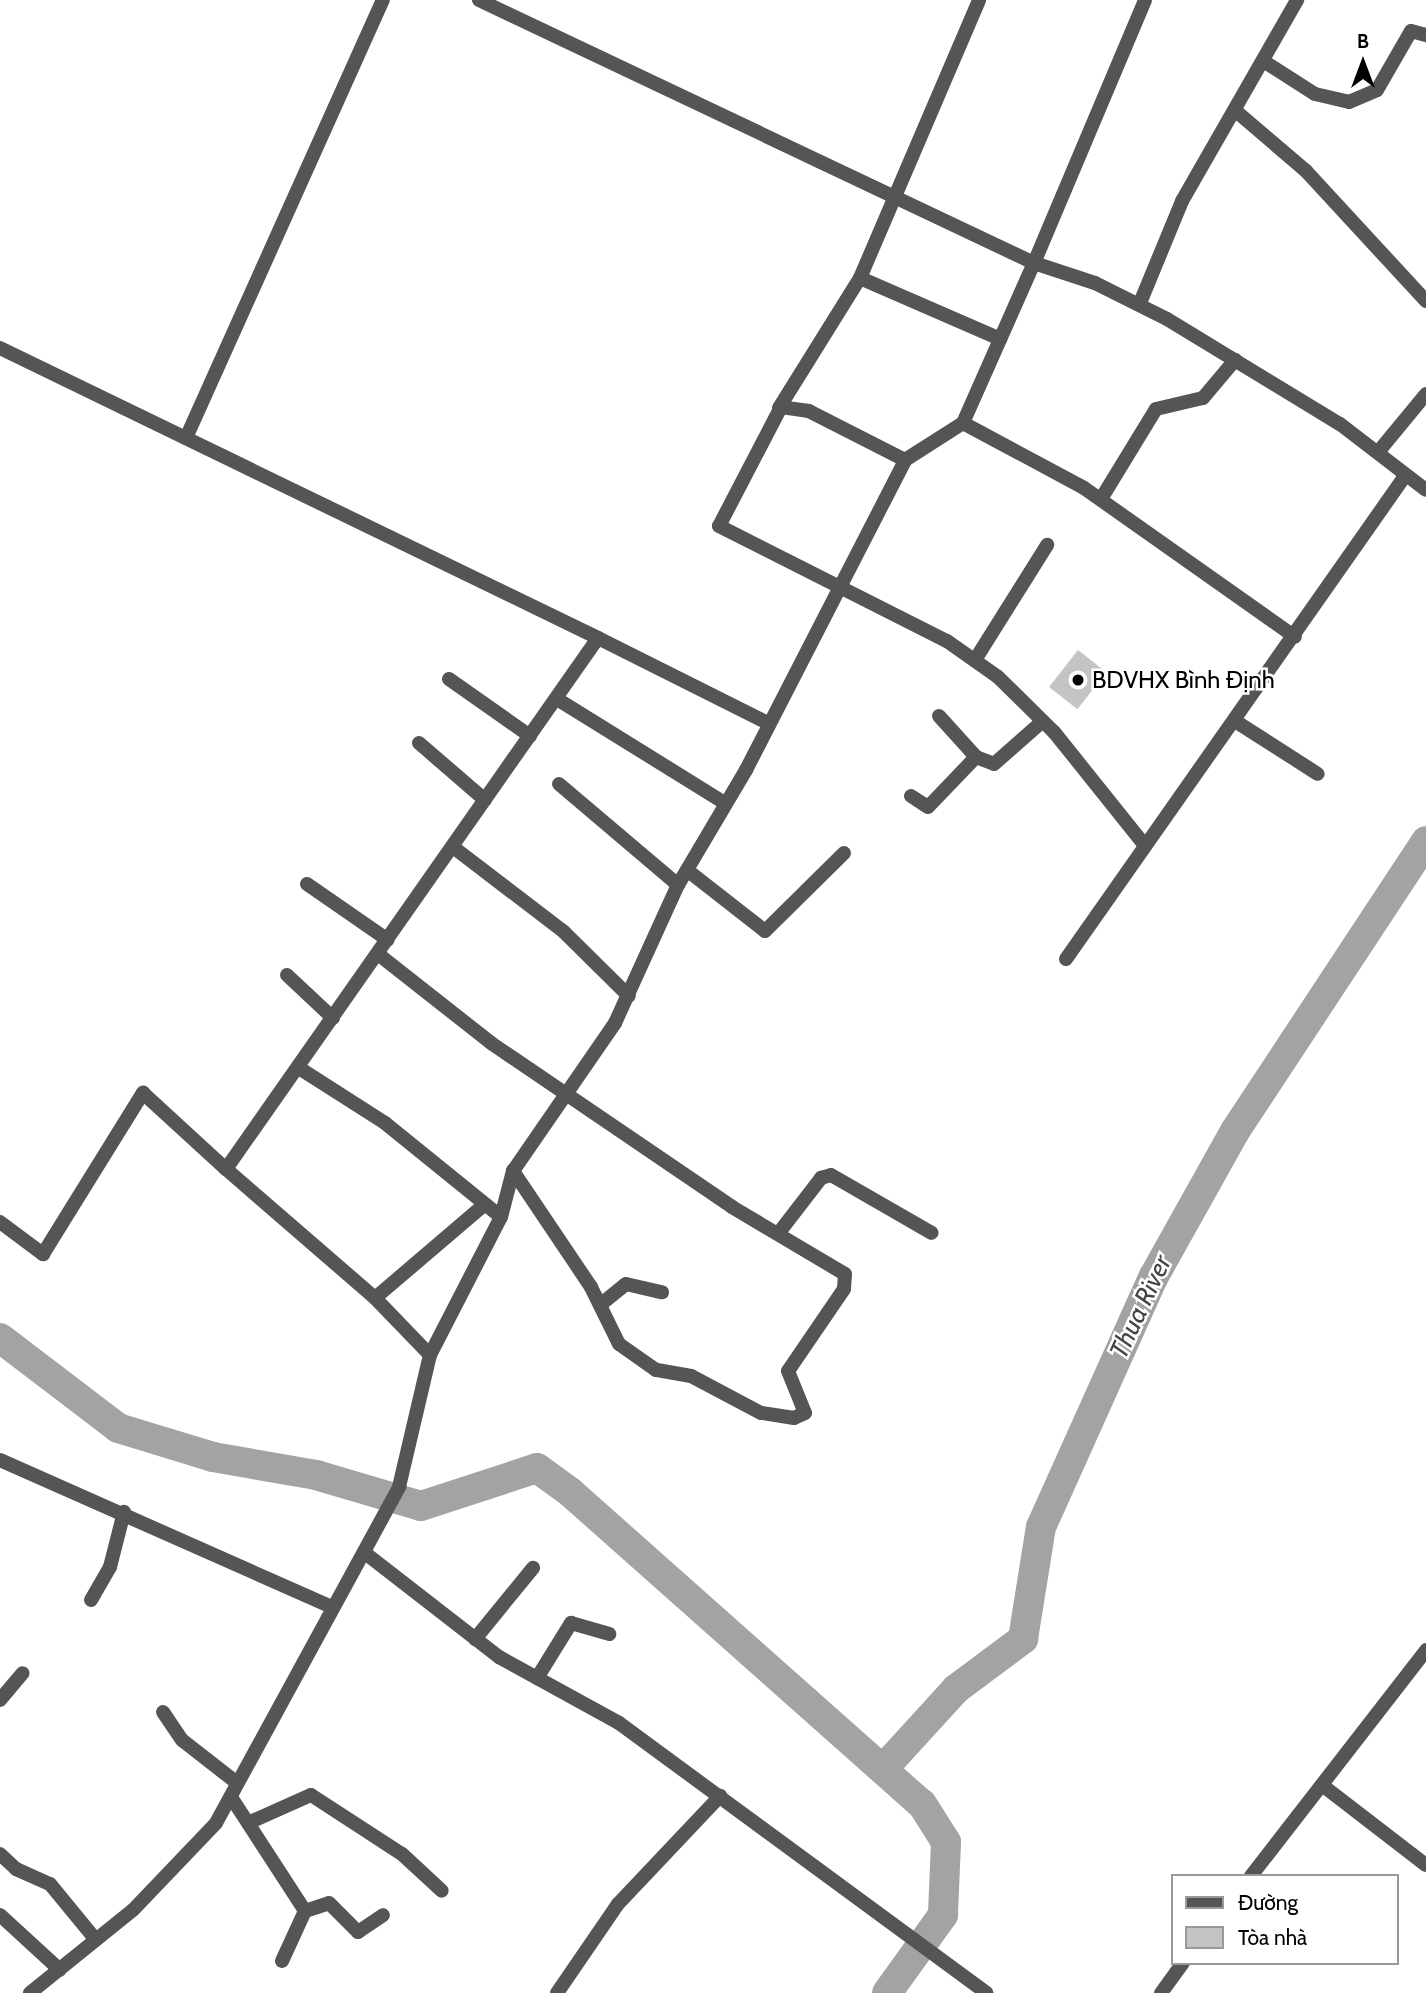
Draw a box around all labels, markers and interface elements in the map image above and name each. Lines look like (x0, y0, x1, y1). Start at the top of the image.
north arrow (1328, 28, 1398, 98)
text: B (1357, 30, 1369, 53)
place label: BDVHX Bình Định (1092, 666, 1275, 694)
marker: BDVHX Bình Định (1070, 672, 1086, 688)
water label: Thua River (1104, 1251, 1178, 1363)
legend (1170, 1874, 1398, 1965)
text: Đường (1238, 1890, 1298, 1915)
text: Tòa nhà (1238, 1925, 1307, 1950)

